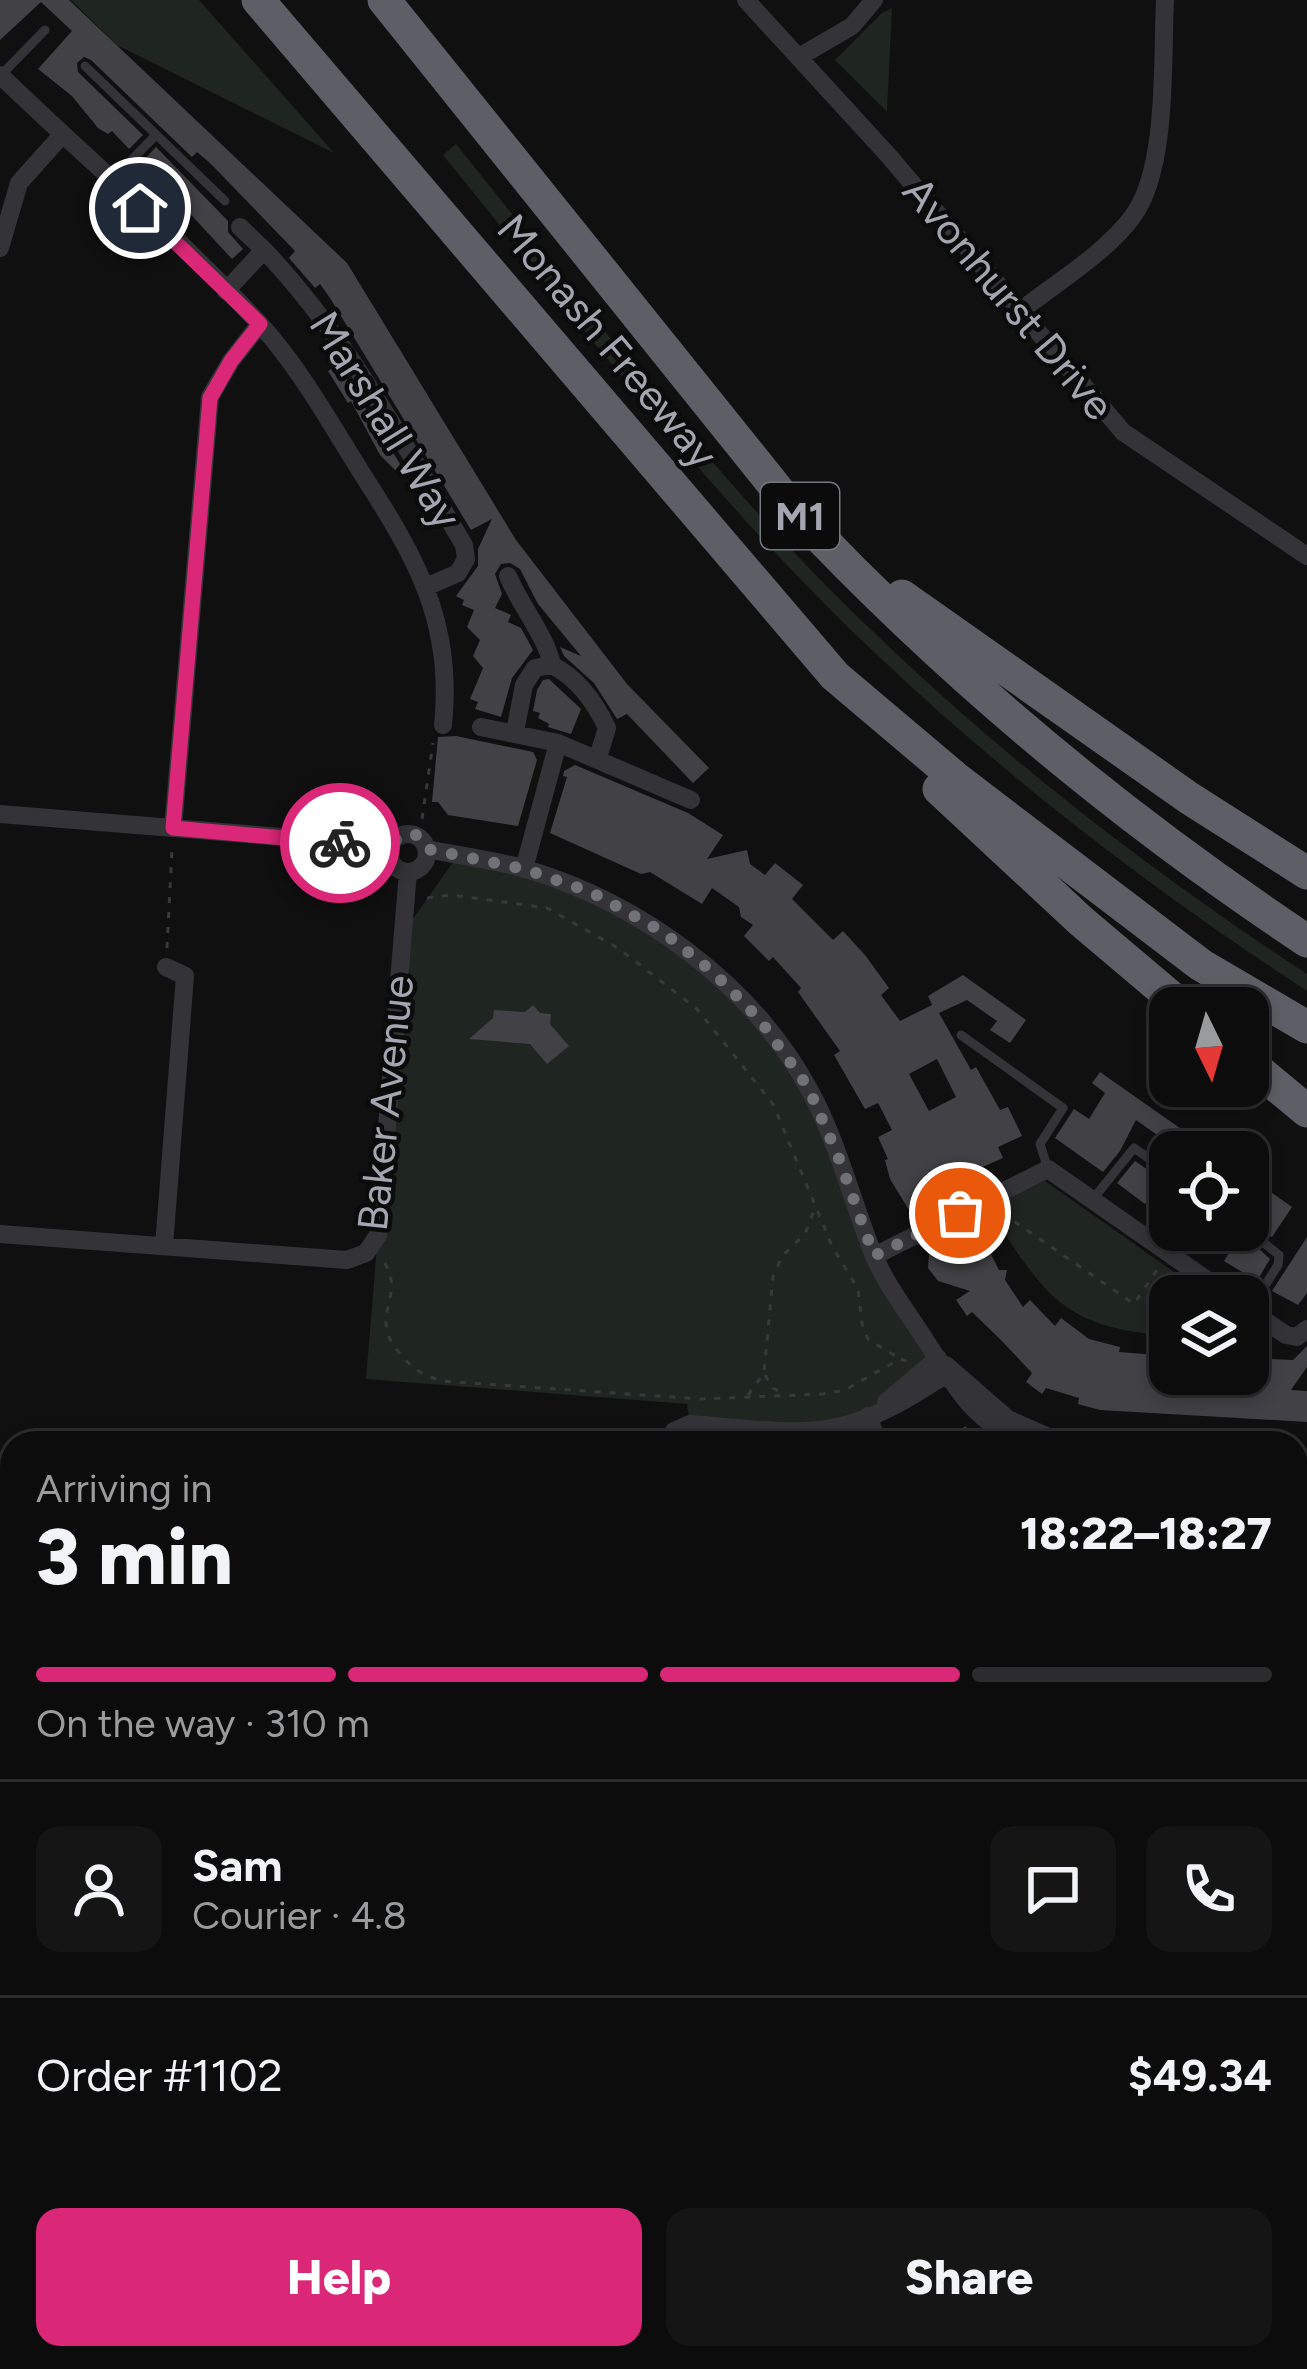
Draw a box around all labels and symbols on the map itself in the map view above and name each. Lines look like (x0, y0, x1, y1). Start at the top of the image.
pin (89, 157, 191, 259)
street label: Avonhurst Drive (892, 167, 1125, 430)
street label: Monash Freeway (487, 204, 729, 479)
street label: Marshall Way (299, 302, 472, 538)
road number: M1 (761, 483, 839, 549)
courier (280, 783, 400, 903)
street label: Baker Avenue (347, 973, 424, 1233)
north arrow (1149, 987, 1269, 1107)
pin (909, 1162, 1011, 1264)

